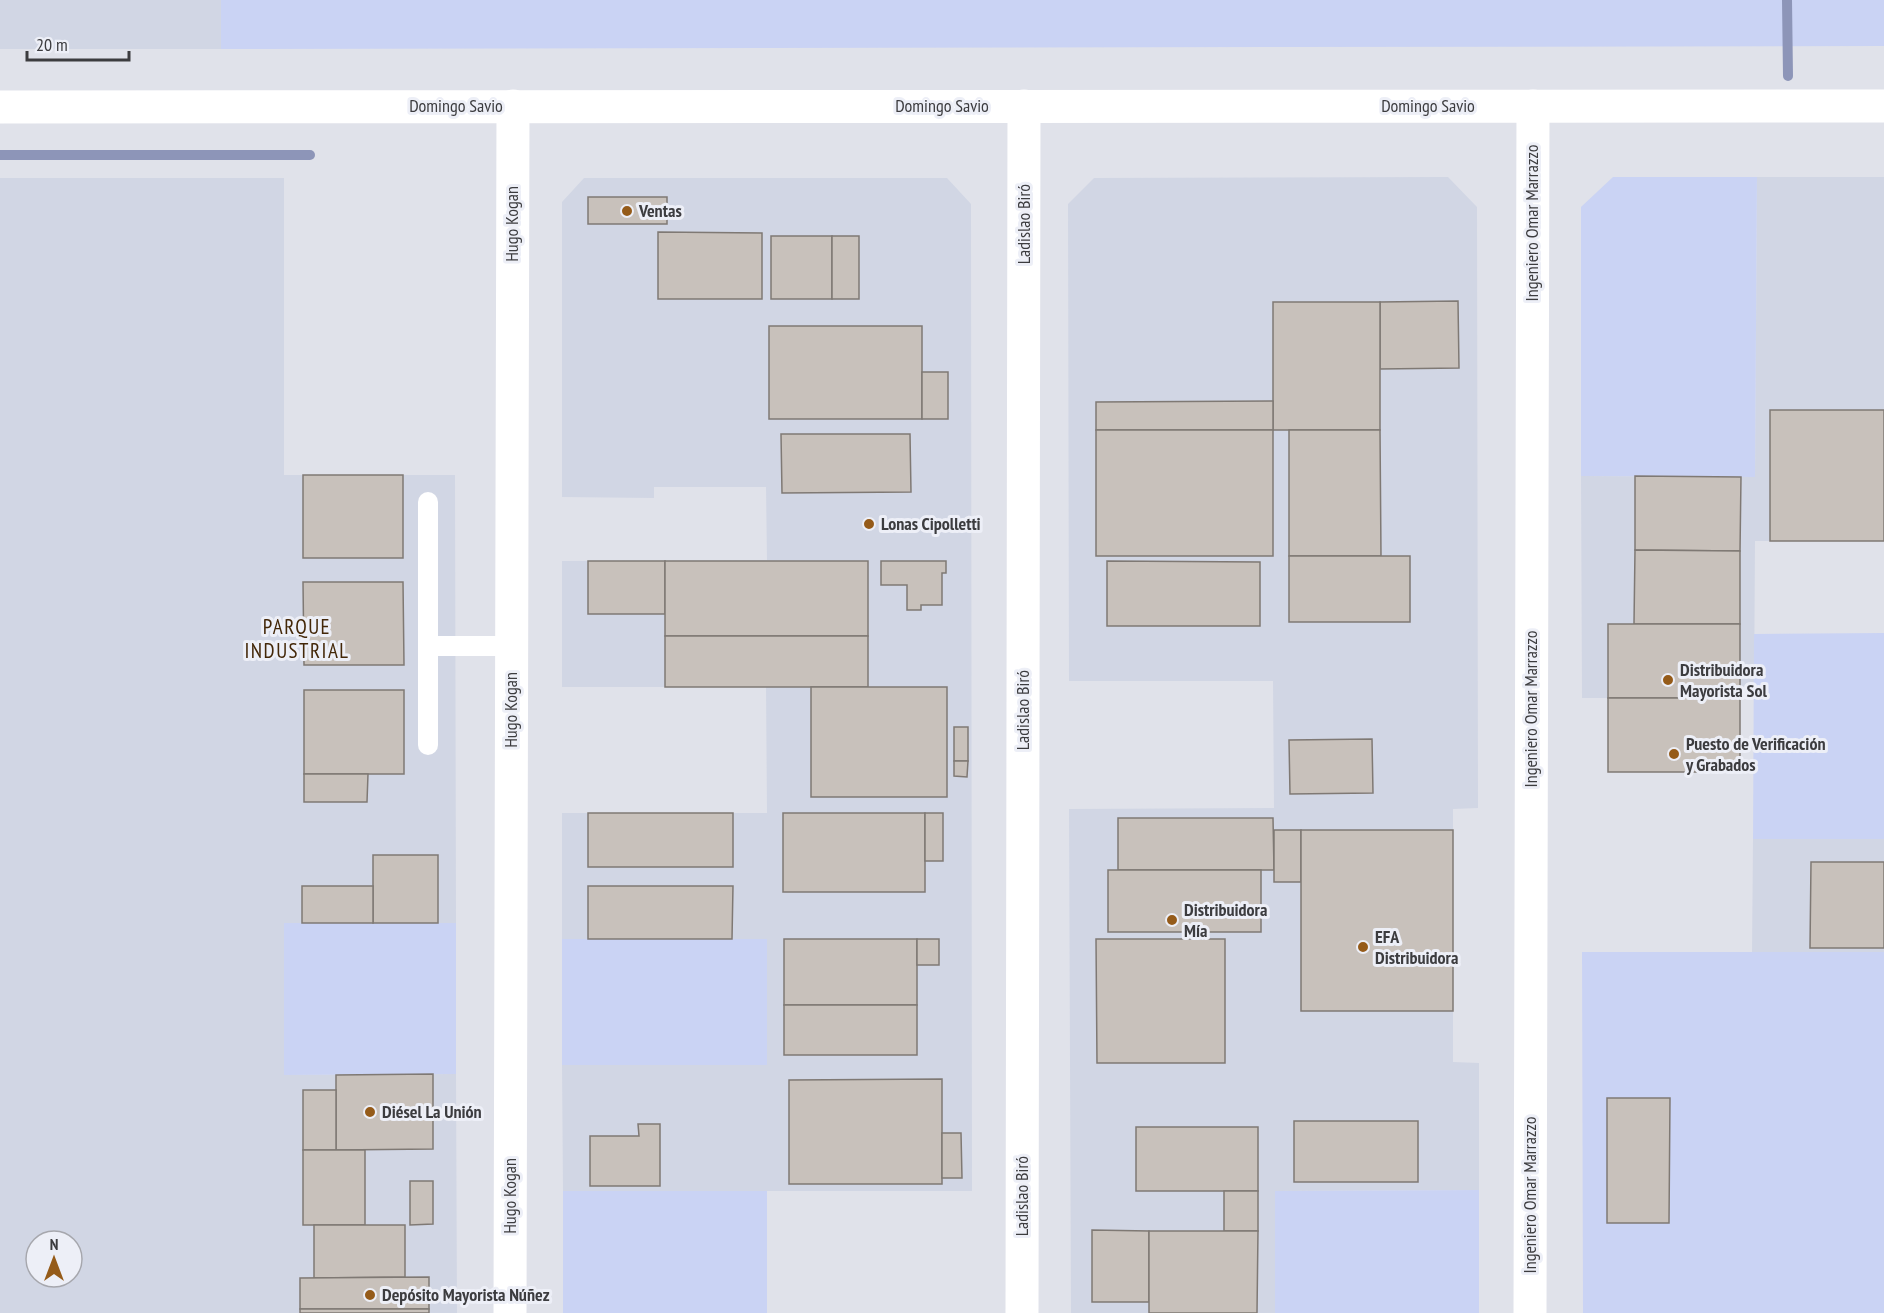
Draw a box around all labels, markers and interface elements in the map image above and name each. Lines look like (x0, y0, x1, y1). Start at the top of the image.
scale bar (27, 24, 129, 62)
text: 20 m (36, 33, 68, 56)
street label: Domingo Savio (409, 94, 503, 117)
street label: Domingo Savio (895, 94, 989, 117)
street label: Domingo Savio (1381, 94, 1475, 117)
street label: Ingeniero Omar Marrazzo (1520, 144, 1543, 301)
street label: Ladislao Biró (1012, 184, 1035, 264)
street label: Hugo Kogan (500, 186, 523, 262)
place label: Ventas (638, 199, 682, 222)
marker: Ventas (620, 204, 634, 218)
place label: Lonas Cipolletti (881, 512, 981, 535)
marker: Lonas Cipolletti (862, 517, 876, 531)
district label: PARQUE INDUSTRIAL (244, 613, 350, 664)
street label: Ingeniero Omar Marrazzo (1519, 630, 1542, 787)
place label: Distribuidora Mayorista Sol (1680, 658, 1767, 702)
street label: Ladislao Biró (1011, 670, 1034, 750)
street label: Hugo Kogan (499, 672, 522, 748)
marker: Distribuidora Mayorista Sol (1661, 673, 1675, 687)
place label: Puesto de Verificación y Grabados (1685, 732, 1826, 776)
marker: Puesto de Verificación y Grabados (1667, 747, 1681, 761)
place label: Distribuidora Mía (1184, 898, 1267, 942)
marker: Distribuidora Mía (1165, 913, 1179, 927)
place label: EFA Distribuidora (1375, 925, 1458, 969)
marker: EFA Distribuidora (1356, 940, 1370, 954)
place label: Diésel La Unión (382, 1100, 482, 1123)
marker: Diésel La Unión (363, 1105, 377, 1119)
street label: Ingeniero Omar Marrazzo (1518, 1116, 1541, 1273)
street label: Ladislao Biró (1010, 1156, 1033, 1236)
street label: Hugo Kogan (498, 1158, 521, 1234)
north arrow (24, 1229, 84, 1289)
text: N (50, 1234, 58, 1254)
place label: Depósito Mayorista Núñez (382, 1283, 550, 1306)
marker: Depósito Mayorista Núñez (363, 1288, 377, 1302)

